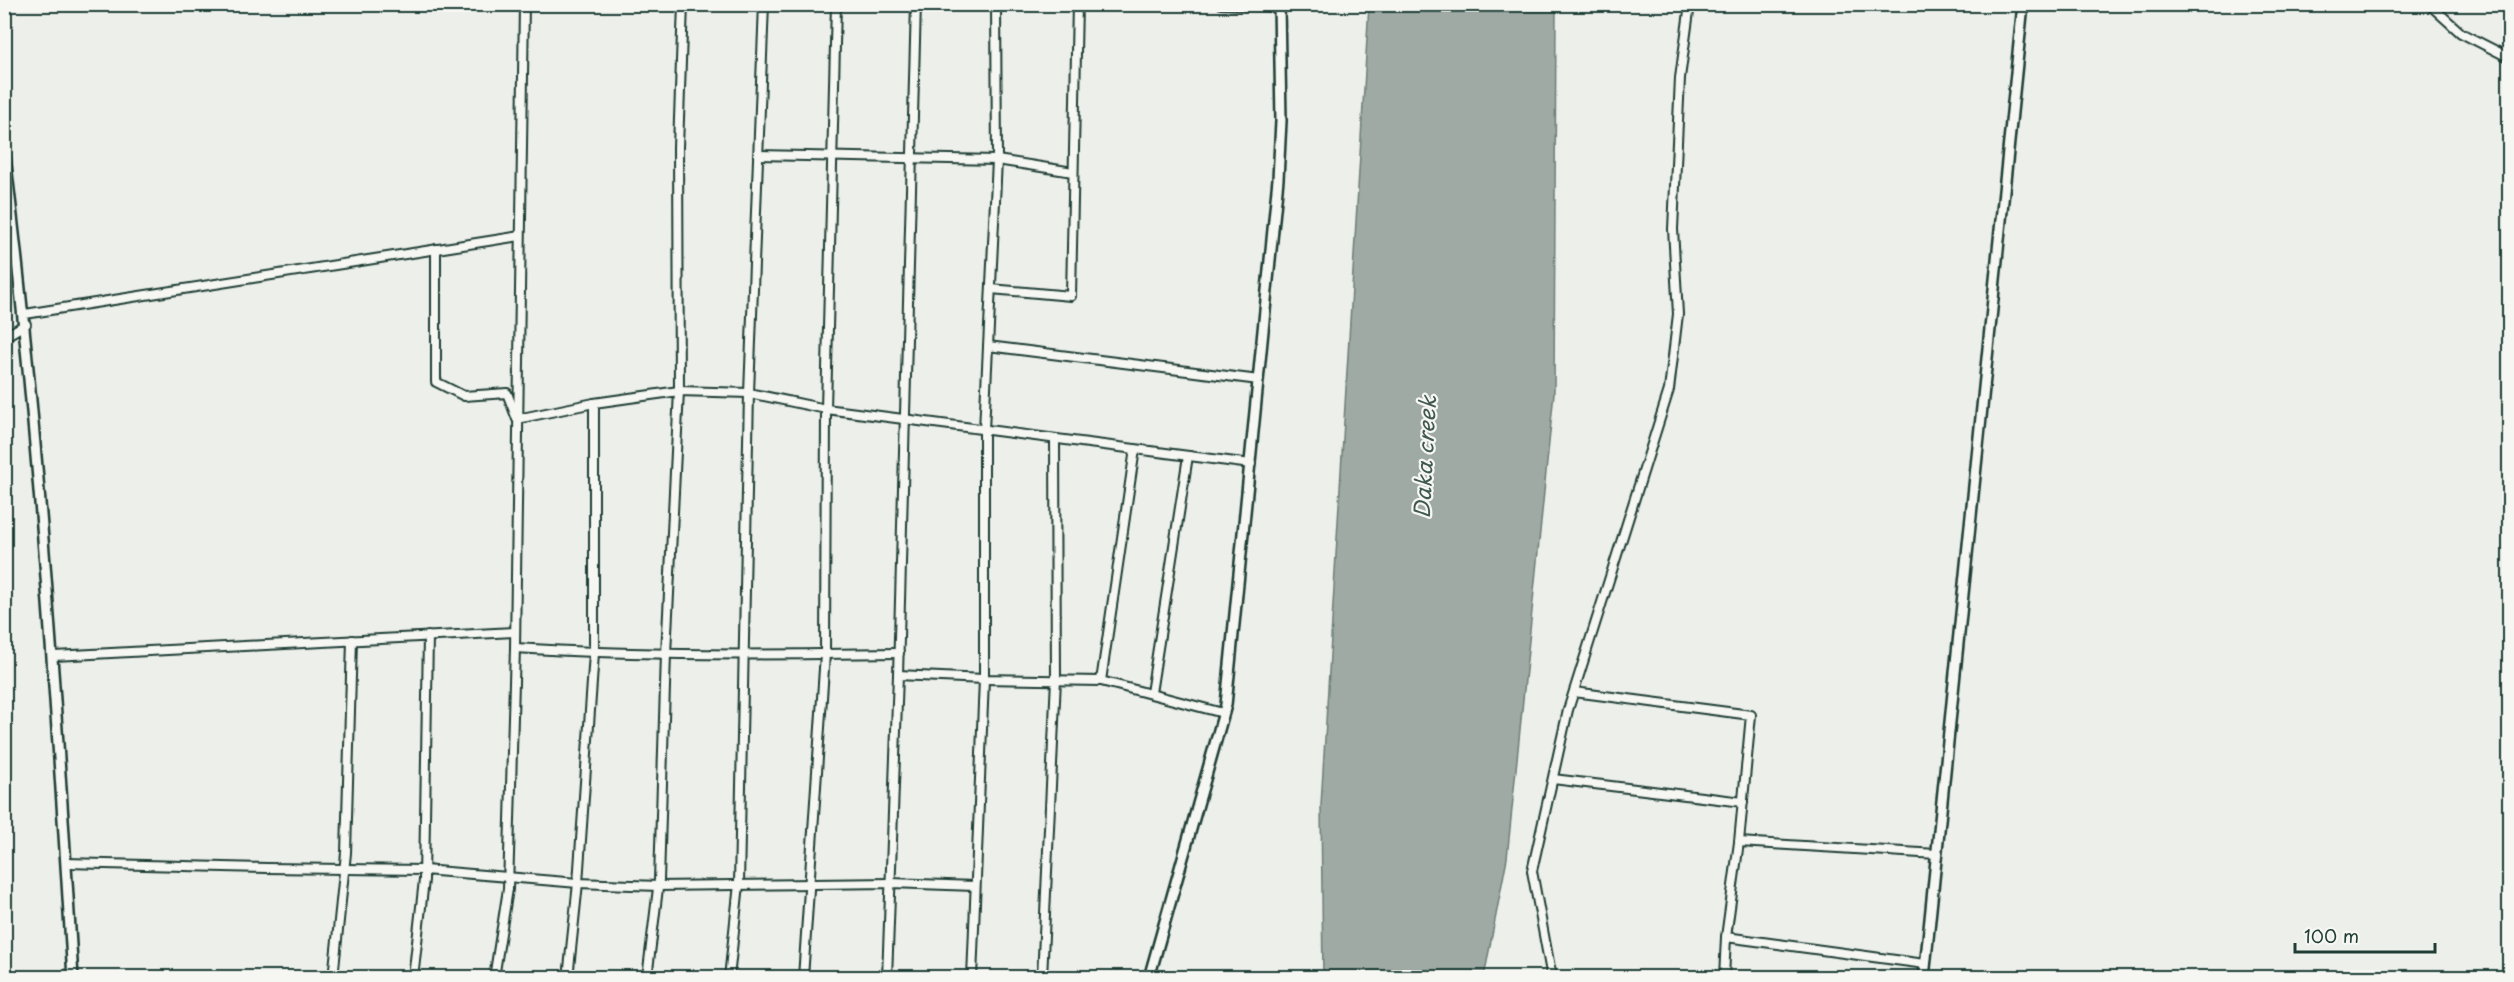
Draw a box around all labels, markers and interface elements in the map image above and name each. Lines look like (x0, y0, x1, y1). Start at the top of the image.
water label: Daka creek (1404, 393, 1443, 519)
scale bar (2295, 916, 2434, 954)
text: 100 m (2304, 922, 2359, 949)

